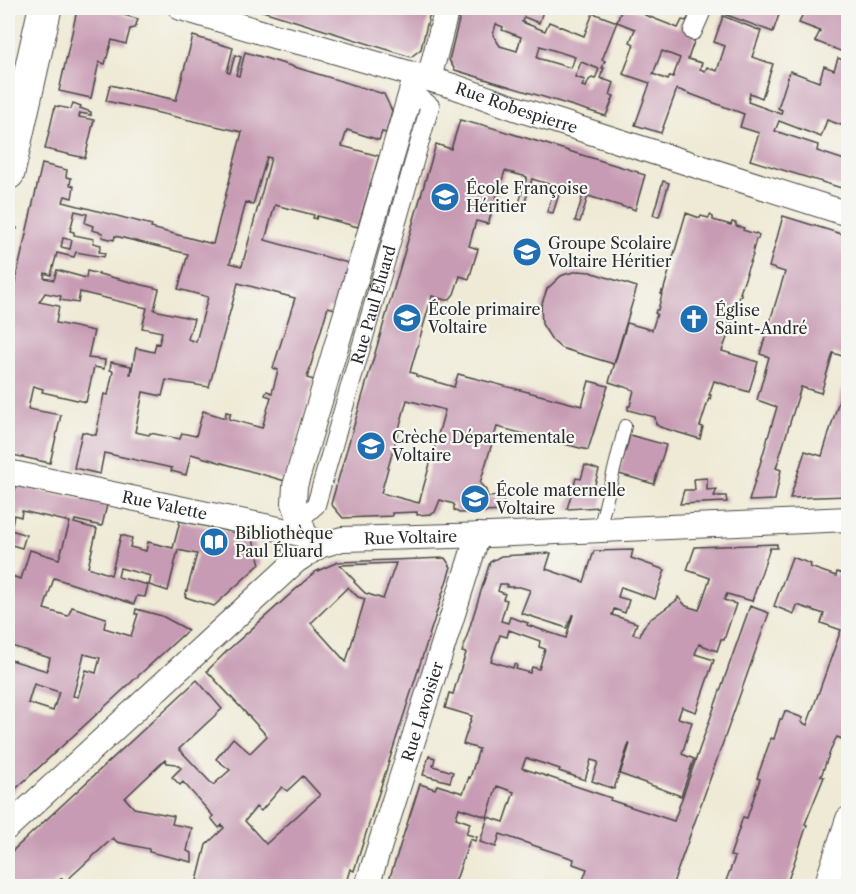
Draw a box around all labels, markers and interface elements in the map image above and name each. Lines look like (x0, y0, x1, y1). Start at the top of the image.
street label: Rue Robespierre (453, 78, 580, 137)
place label: École Françoise Héritier (466, 178, 588, 216)
school or university icon: École Françoise Héritier (429, 181, 461, 213)
place label: Groupe Scolaire Voltaire Héritier (547, 233, 672, 271)
school or university icon: Groupe Scolaire Voltaire Héritier (511, 236, 543, 268)
street label: Rue Paul Éluard (347, 243, 400, 367)
place label: École primaire Voltaire (427, 299, 540, 337)
place label: Église Saint-André (715, 300, 808, 338)
school or university icon: École primaire Voltaire (391, 302, 423, 334)
church icon: Église Saint-André (678, 303, 710, 335)
place label: Crèche Départementale Voltaire (391, 427, 575, 465)
school or university icon: Crèche Départementale Voltaire (355, 430, 387, 462)
place label: École maternelle Voltaire (495, 480, 625, 518)
school or university icon: École maternelle Voltaire (459, 483, 491, 515)
street label: Rue Valette (120, 486, 209, 524)
place label: Bibliothèque Paul Éluard (235, 523, 333, 561)
library icon: Bibliothèque Paul Éluard (198, 526, 230, 558)
street label: Rue Voltaire (363, 526, 457, 548)
street label: Rue Lavoisier (397, 659, 447, 764)

